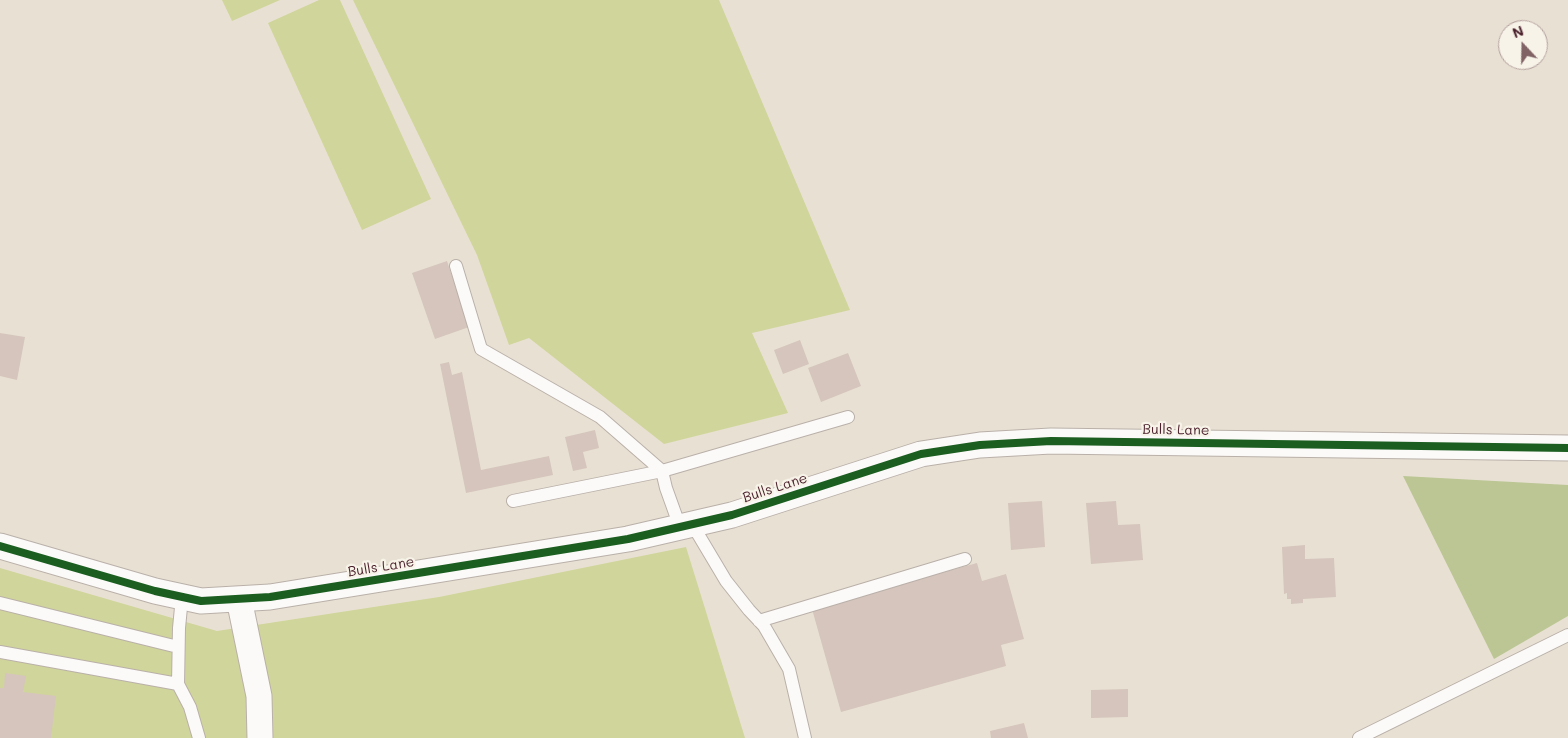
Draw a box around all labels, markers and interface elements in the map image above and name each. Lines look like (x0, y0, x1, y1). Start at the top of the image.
north arrow (1498, 20, 1548, 70)
text: N (1509, 21, 1526, 42)
street label: Bulls Lane (1142, 421, 1210, 439)
street label: Bulls Lane (740, 470, 810, 506)
street label: Bulls Lane (347, 553, 415, 581)

